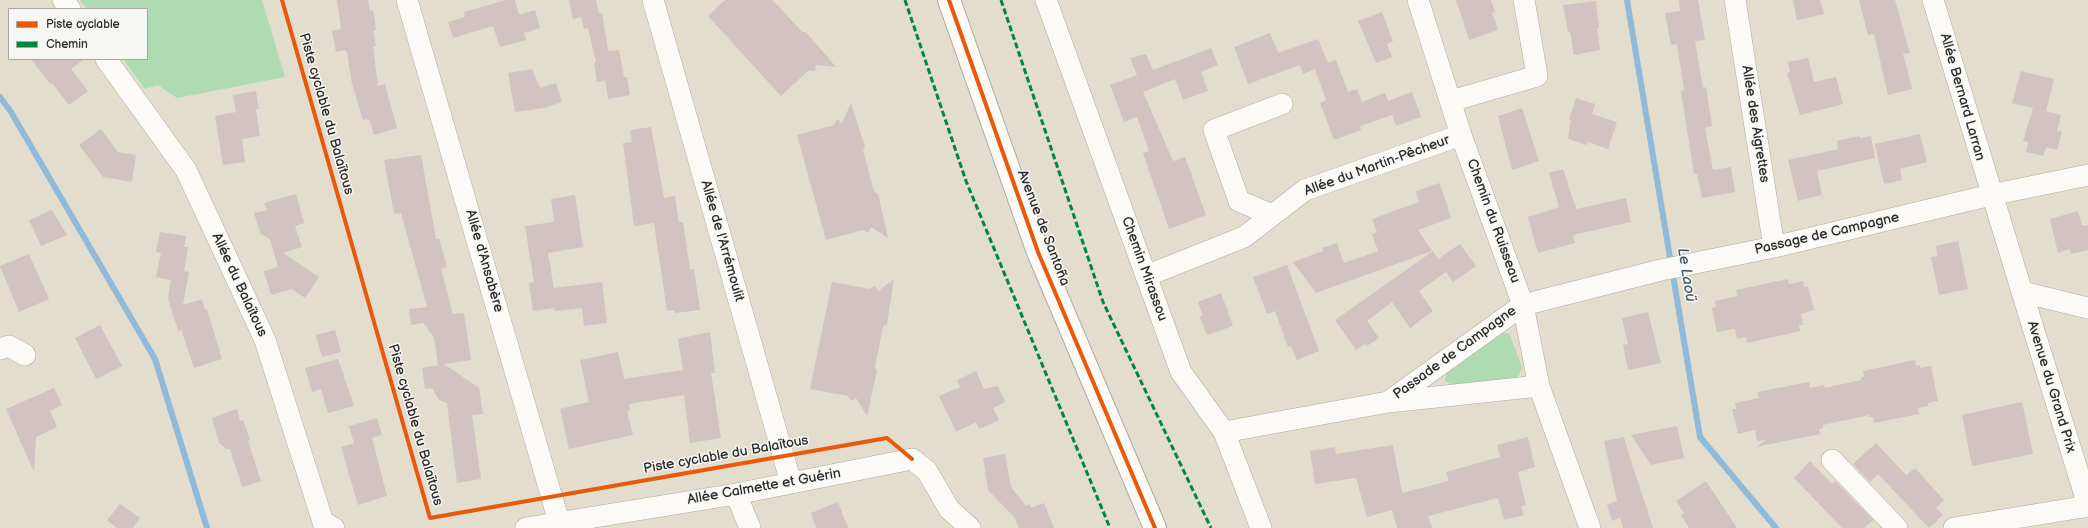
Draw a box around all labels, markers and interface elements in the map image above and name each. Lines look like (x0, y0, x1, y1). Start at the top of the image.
legend (8, 8, 148, 60)
text: Piste cyclable (46, 17, 120, 32)
street label: Piste cyclable du Balaïtous (295, 31, 357, 197)
street label: Allée Bernard Larran (1936, 31, 1988, 163)
text: Chemin (46, 37, 88, 52)
street label: Allée des Aigrettes (1737, 64, 1773, 184)
street label: Allée du Martin-Pêcheur (1302, 132, 1452, 200)
street label: Chemin du Ruisseau (1463, 157, 1523, 285)
street label: Avenue de Santoña (1013, 168, 1073, 288)
street label: Allée de l'Arrémoulit (697, 178, 747, 304)
street label: Allée d'Ansabère (461, 208, 507, 314)
street label: Passage de Campagne (1753, 209, 1901, 259)
street label: Chemin Mirassou (1117, 214, 1171, 324)
street label: Allée du Balaïtous (208, 230, 270, 340)
water label: Le Laoü (1673, 247, 1699, 303)
street label: Passade de Campagne (1390, 303, 1520, 403)
street label: Avenue du Grand Prix (2023, 319, 2079, 455)
street label: Piste cyclable du Balaïtous (384, 342, 446, 508)
street label: Piste cyclable du Balaïtous (642, 432, 810, 478)
street label: Allée Calmette et Guérin (686, 465, 842, 509)

